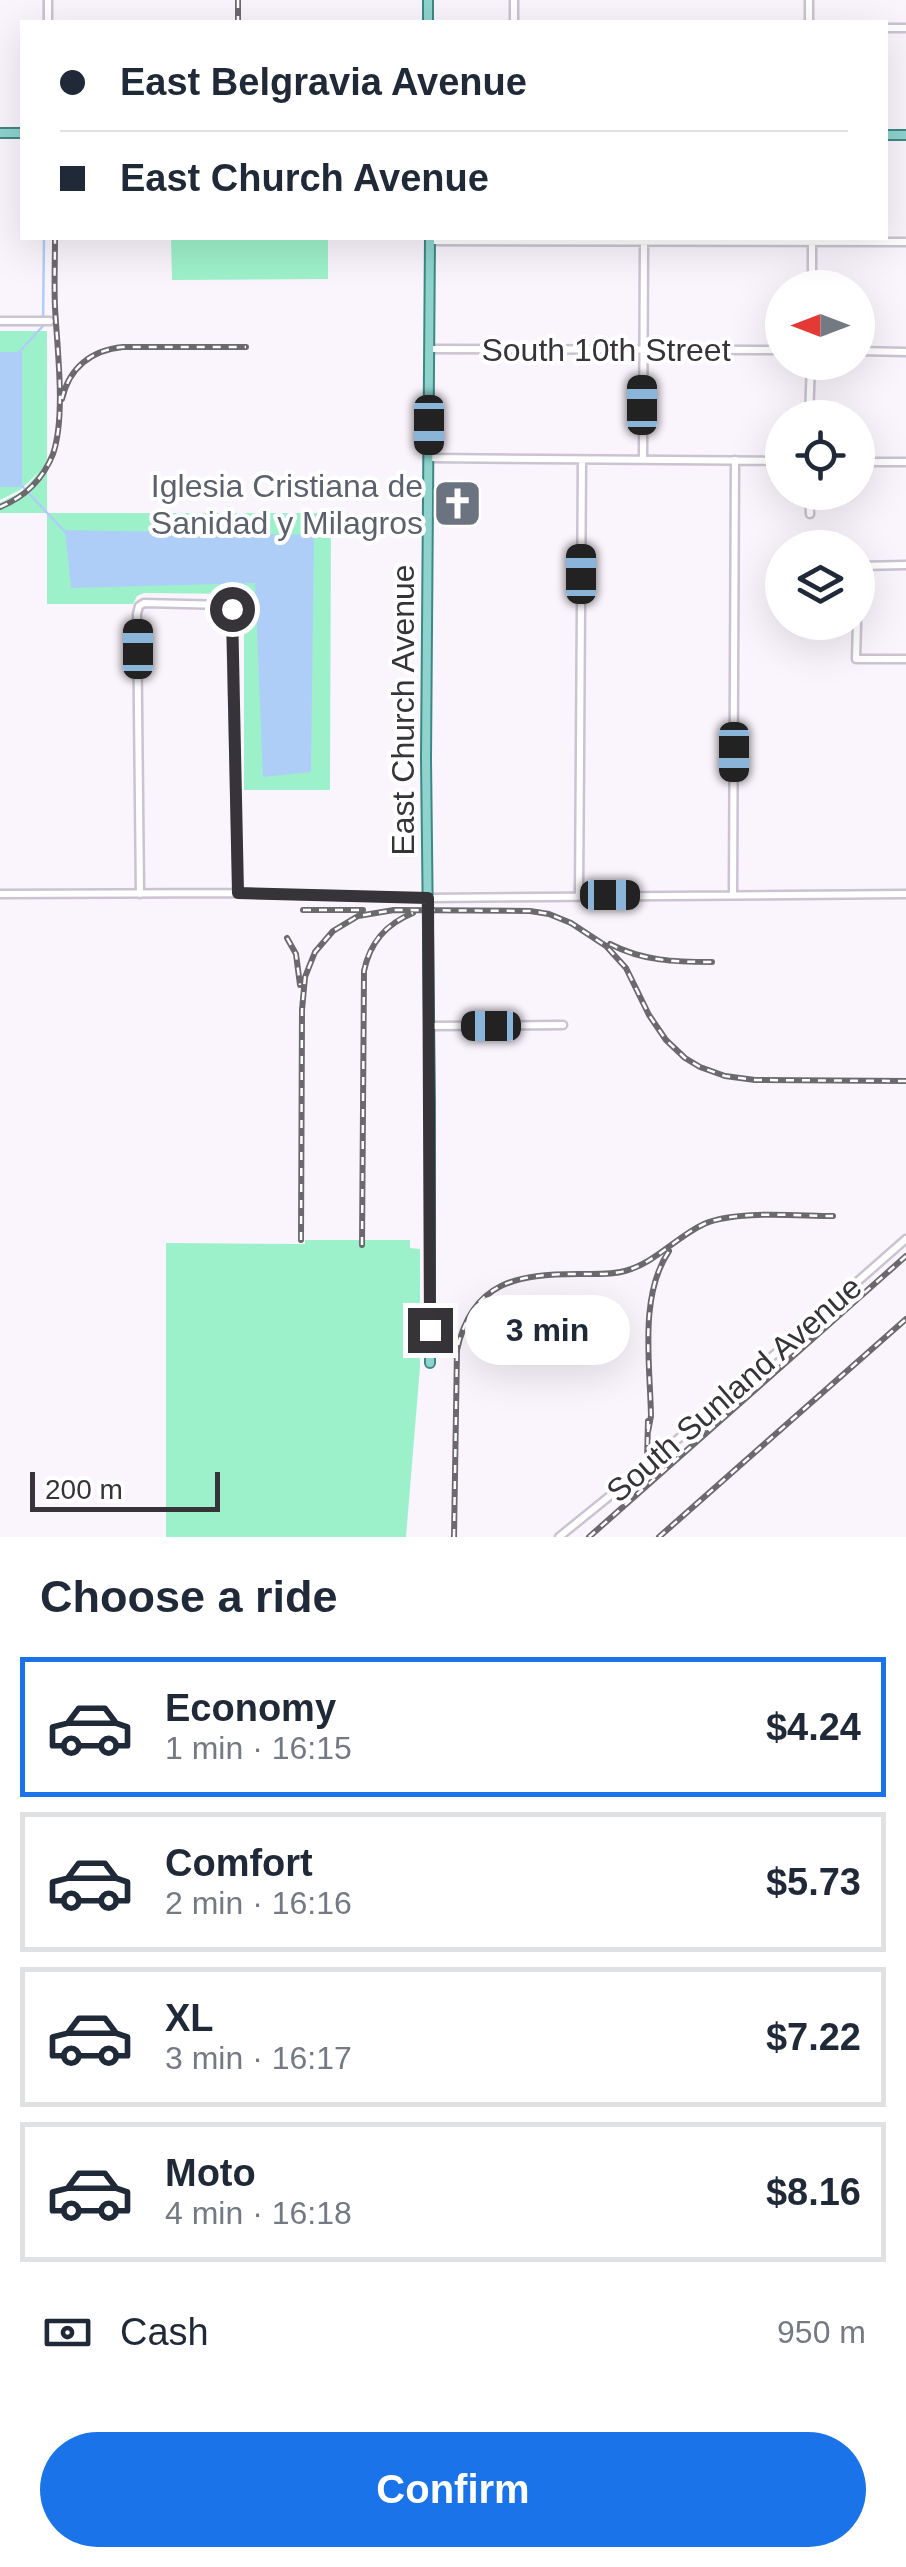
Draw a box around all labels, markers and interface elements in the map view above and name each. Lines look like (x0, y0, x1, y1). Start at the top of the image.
text: East Belgravia Avenue (120, 61, 527, 103)
text: East Church Avenue (120, 157, 489, 199)
north arrow (765, 270, 875, 380)
map controls (765, 270, 875, 640)
street label: South 10th Street (481, 332, 731, 368)
car (627, 375, 657, 435)
car (414, 395, 444, 455)
button: locate (765, 400, 875, 510)
place label: Iglesia Cristiana de Sanidad y Milagros (151, 468, 423, 541)
church icon: Iglesia Cristiana de Sanidad y Milagros (432, 478, 484, 530)
button: layers (765, 530, 875, 640)
car (566, 544, 596, 604)
street label: East Church Avenue (385, 564, 421, 856)
route start (210, 587, 255, 632)
car (123, 619, 153, 679)
car (719, 722, 749, 782)
car (580, 880, 640, 910)
car (461, 1011, 521, 1041)
street label: South Sunland Avenue (600, 1269, 868, 1509)
callout: 3 min (465, 1295, 630, 1365)
route end (408, 1308, 453, 1353)
text: 3 min (506, 1312, 589, 1348)
scale bar (30, 1467, 220, 1512)
text: 200 m (45, 1474, 123, 1505)
text: Choose a ride (40, 1571, 338, 1622)
icon: car (45, 1682, 135, 1772)
text: Economy (165, 1687, 336, 1729)
text: $4.24 (766, 1706, 861, 1748)
text: 1 min · 16:15 (165, 1730, 352, 1766)
icon: car (45, 1837, 135, 1927)
text: Comfort (165, 1842, 313, 1884)
text: $5.73 (766, 1861, 861, 1903)
text: 2 min · 16:16 (165, 1885, 352, 1921)
icon: car (45, 1992, 135, 2082)
text: XL (165, 1997, 214, 2039)
text: $7.22 (766, 2016, 861, 2058)
text: 3 min · 16:17 (165, 2040, 352, 2076)
icon: car (45, 2147, 135, 2237)
text: Moto (165, 2152, 256, 2194)
text: $8.16 (766, 2171, 861, 2213)
text: 4 min · 16:18 (165, 2195, 352, 2231)
icon: cash (40, 2305, 95, 2360)
text: Cash (120, 2311, 209, 2353)
text: 950 m (777, 2314, 866, 2350)
button: Confirm (40, 2432, 866, 2547)

